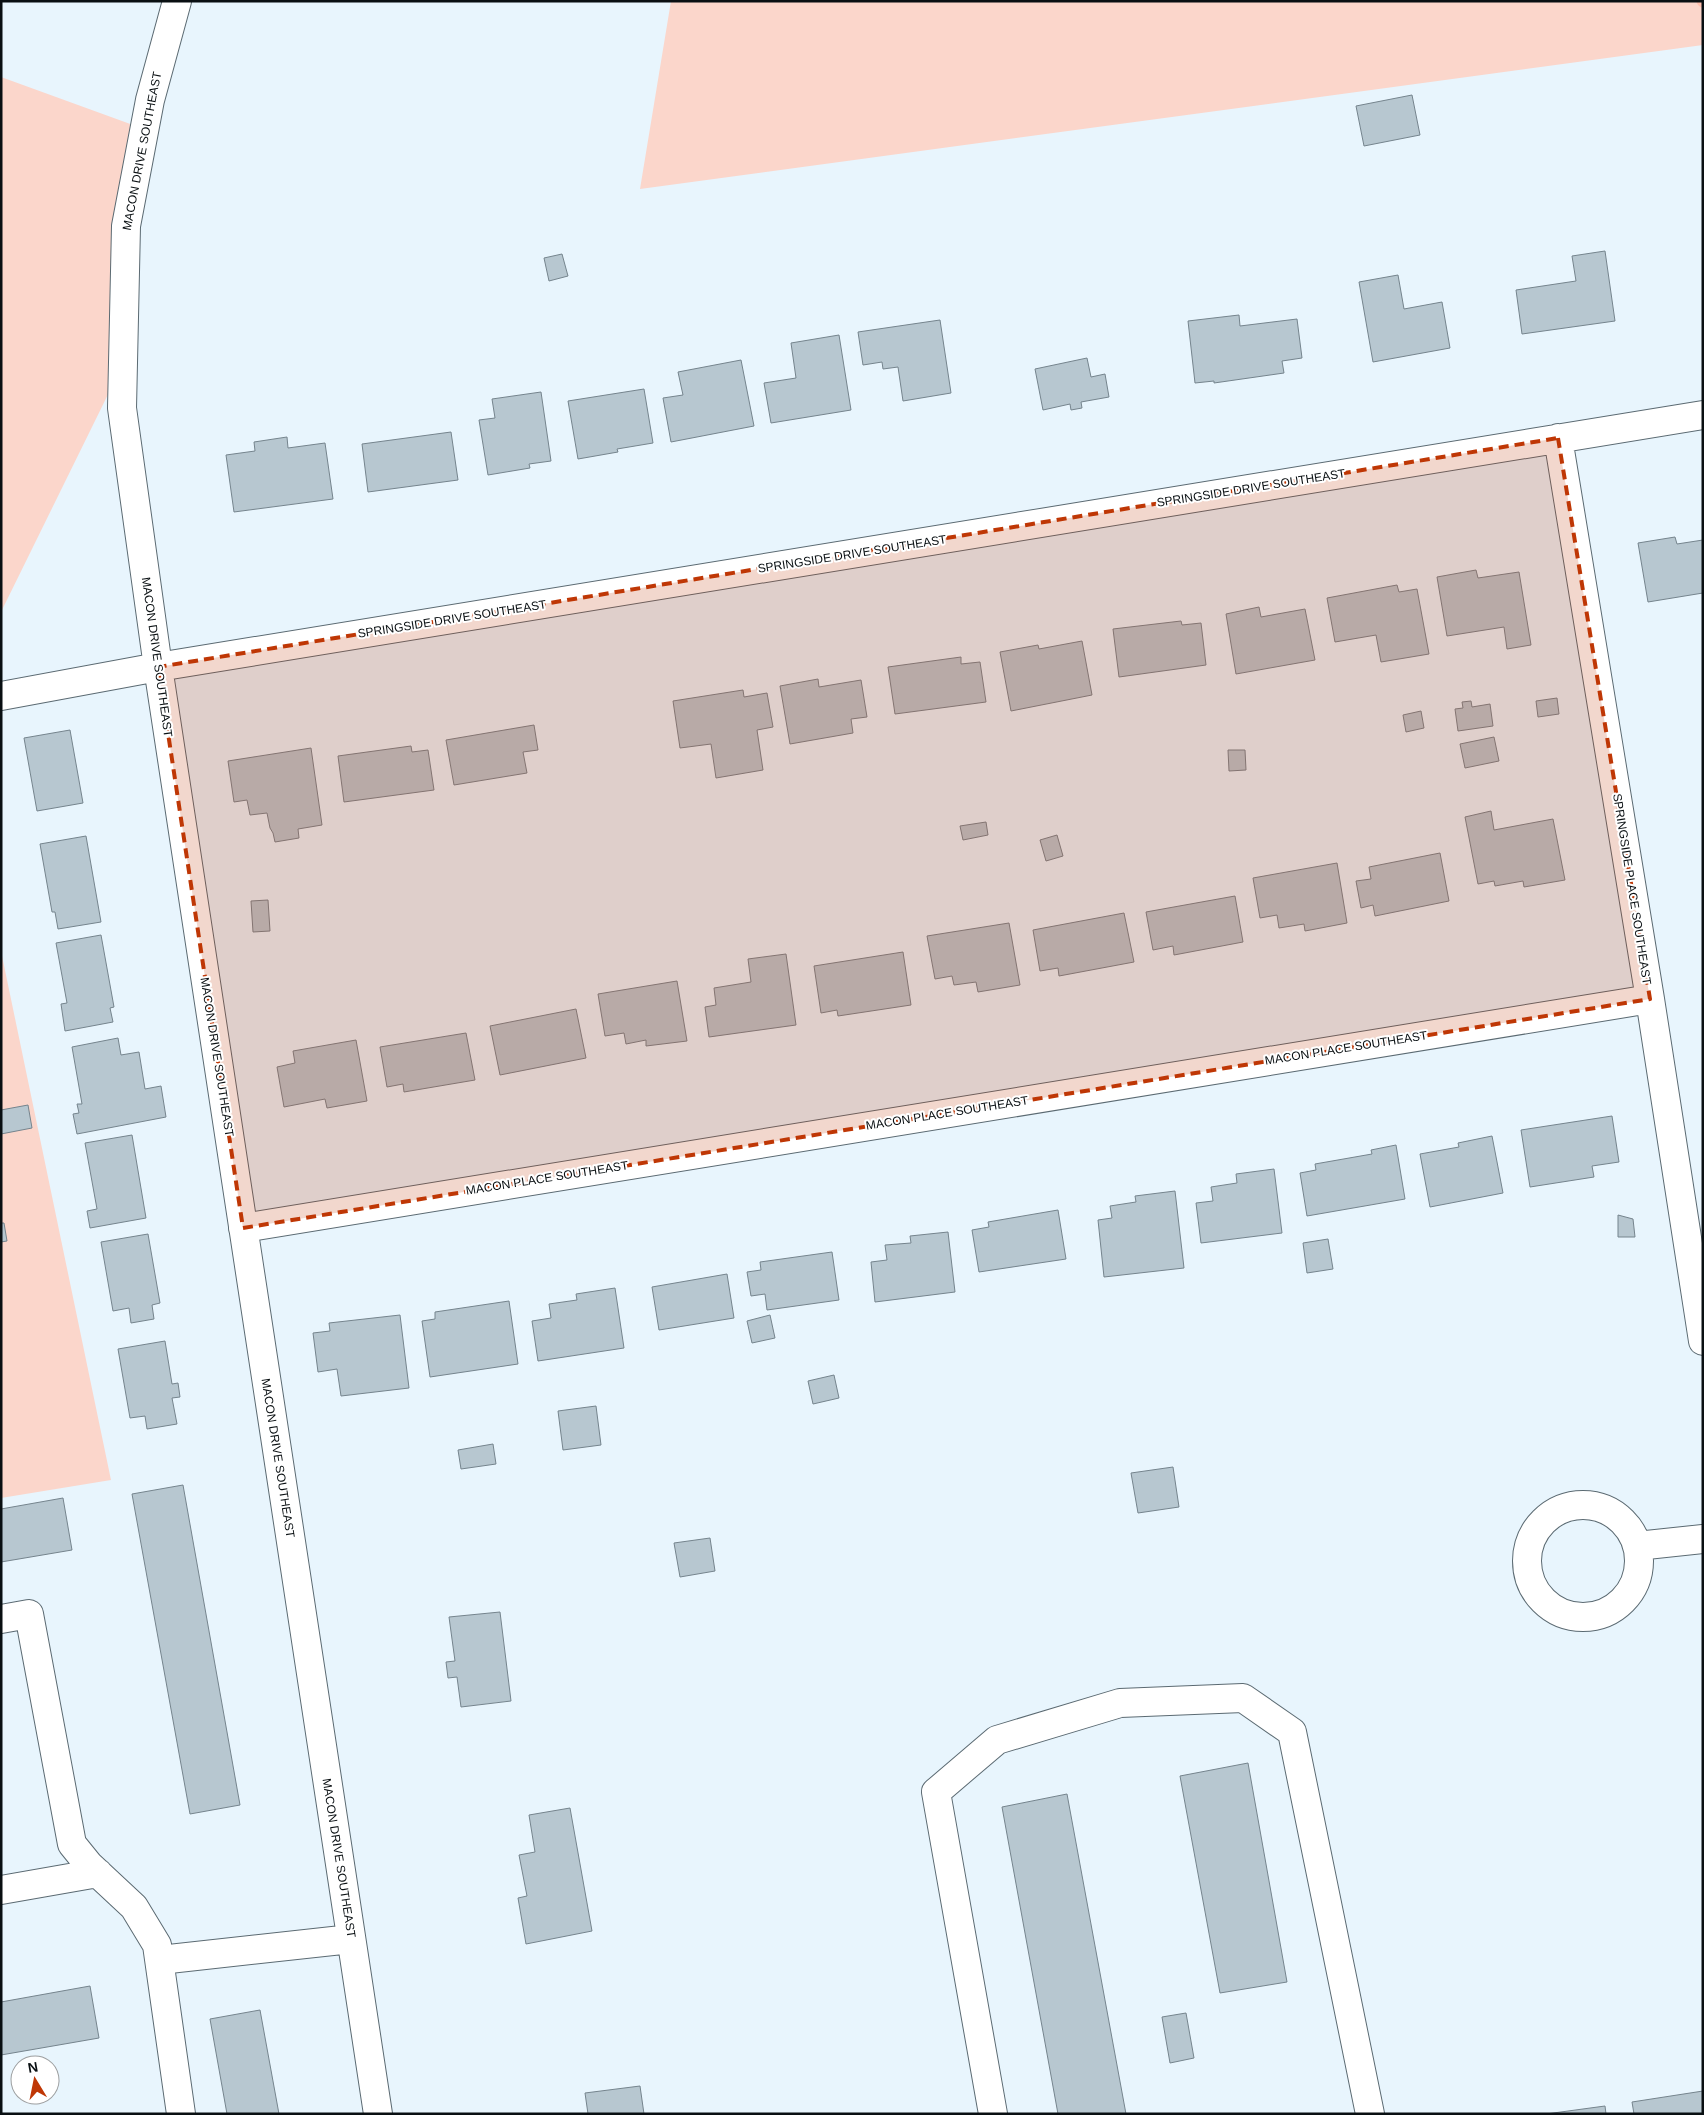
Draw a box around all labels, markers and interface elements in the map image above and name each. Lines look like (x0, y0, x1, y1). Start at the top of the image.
street label: MACON DRIVE SOUTHEAST (120, 70, 164, 232)
street label: SPRINGSIDE DRIVE SOUTHEAST (1156, 466, 1347, 510)
street label: SPRINGSIDE DRIVE SOUTHEAST (757, 532, 948, 576)
street label: MACON DRIVE SOUTHEAST (139, 576, 175, 739)
street label: SPRINGSIDE DRIVE SOUTHEAST (357, 597, 548, 641)
street label: SPRINGSIDE PLACE SOUTHEAST (1610, 792, 1654, 986)
street label: MACON DRIVE SOUTHEAST (197, 976, 237, 1138)
street label: MACON PLACE SOUTHEAST (1264, 1028, 1429, 1068)
street label: MACON PLACE SOUTHEAST (865, 1093, 1030, 1133)
street label: MACON PLACE SOUTHEAST (465, 1158, 630, 1198)
street label: MACON DRIVE SOUTHEAST (258, 1377, 298, 1539)
street label: MACON DRIVE SOUTHEAST (319, 1777, 359, 1939)
north arrow (10, 2055, 60, 2105)
text: N (26, 2058, 39, 2076)

